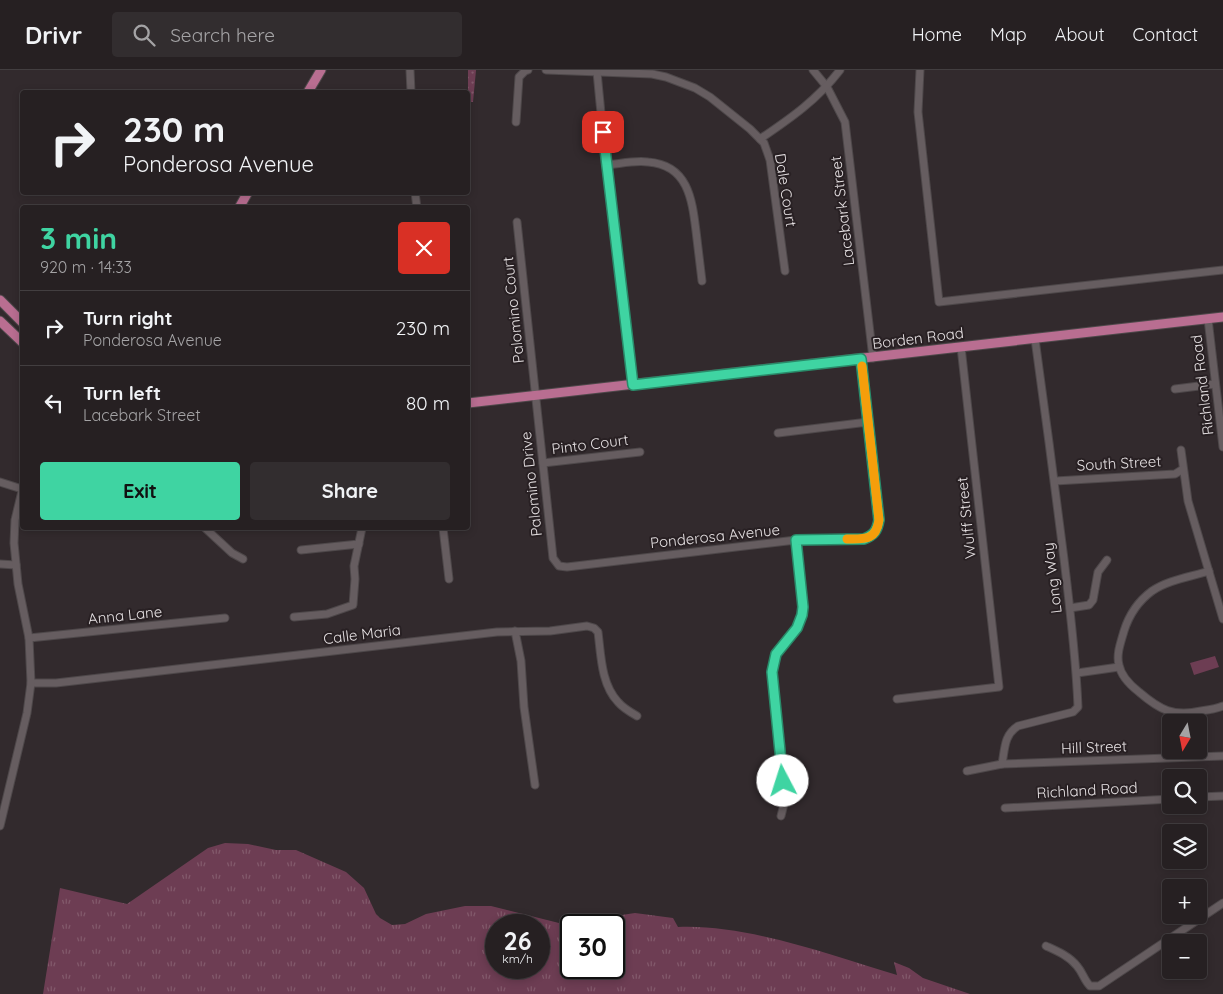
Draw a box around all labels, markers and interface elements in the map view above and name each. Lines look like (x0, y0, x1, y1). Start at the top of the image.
search box (112, 12, 462, 57)
text: Drivr (25, 20, 82, 50)
icon: search (130, 21, 158, 49)
text: Search here (170, 23, 275, 47)
text: Home (912, 23, 962, 46)
text: Map (990, 23, 1027, 46)
text: About (1055, 23, 1105, 46)
text: Contact (1133, 23, 1198, 46)
text: 230 m (123, 107, 225, 151)
icon: right (40, 110, 105, 175)
pin (582, 111, 624, 153)
icon: arrive (589, 118, 617, 146)
text: Ponderosa Avenue (123, 150, 314, 178)
street label: Dale Court (771, 152, 801, 228)
street label: Lacebark Street (826, 155, 858, 267)
text: 3 min (40, 219, 117, 257)
button: close (398, 222, 450, 274)
street label: Palomino Court (498, 256, 528, 364)
text: 920 m · 14:33 (40, 257, 132, 277)
text: Turn right (83, 306, 172, 330)
icon: right (40, 314, 68, 342)
text: 230 m (396, 316, 450, 340)
street label: Borden Road (871, 323, 965, 353)
text: Ponderosa Avenue (83, 330, 222, 350)
street label: Richland Road (1186, 334, 1218, 436)
text: Turn left (83, 381, 161, 405)
icon: left (40, 389, 68, 417)
text: 80 m (406, 391, 450, 415)
text: Lacebark Street (83, 405, 201, 425)
street label: Pinto Court (551, 430, 629, 458)
street label: Palomino Drive (516, 431, 546, 537)
street label: South Street (1076, 451, 1162, 475)
button: Exit (40, 462, 240, 520)
button: Share (250, 462, 450, 520)
street label: Wulff Street (952, 476, 980, 560)
street label: Ponderosa Avenue (649, 520, 781, 552)
street label: Long Way (1038, 542, 1066, 614)
street label: Anna Lane (87, 602, 163, 628)
street label: Calle Maria (322, 620, 402, 648)
north arrow (1162, 714, 1208, 759)
map controls (1162, 714, 1207, 979)
street label: Hill Street (1061, 736, 1127, 758)
position arrow (756, 754, 808, 806)
button: search (1162, 769, 1207, 814)
street label: Richland Road (1036, 778, 1138, 802)
button: layers (1162, 824, 1207, 869)
button: + (1162, 879, 1207, 924)
speed limit sign: 30 (560, 914, 625, 979)
text: 26 (503, 925, 532, 956)
button: − (1162, 934, 1207, 979)
text: km/h (502, 951, 533, 966)

